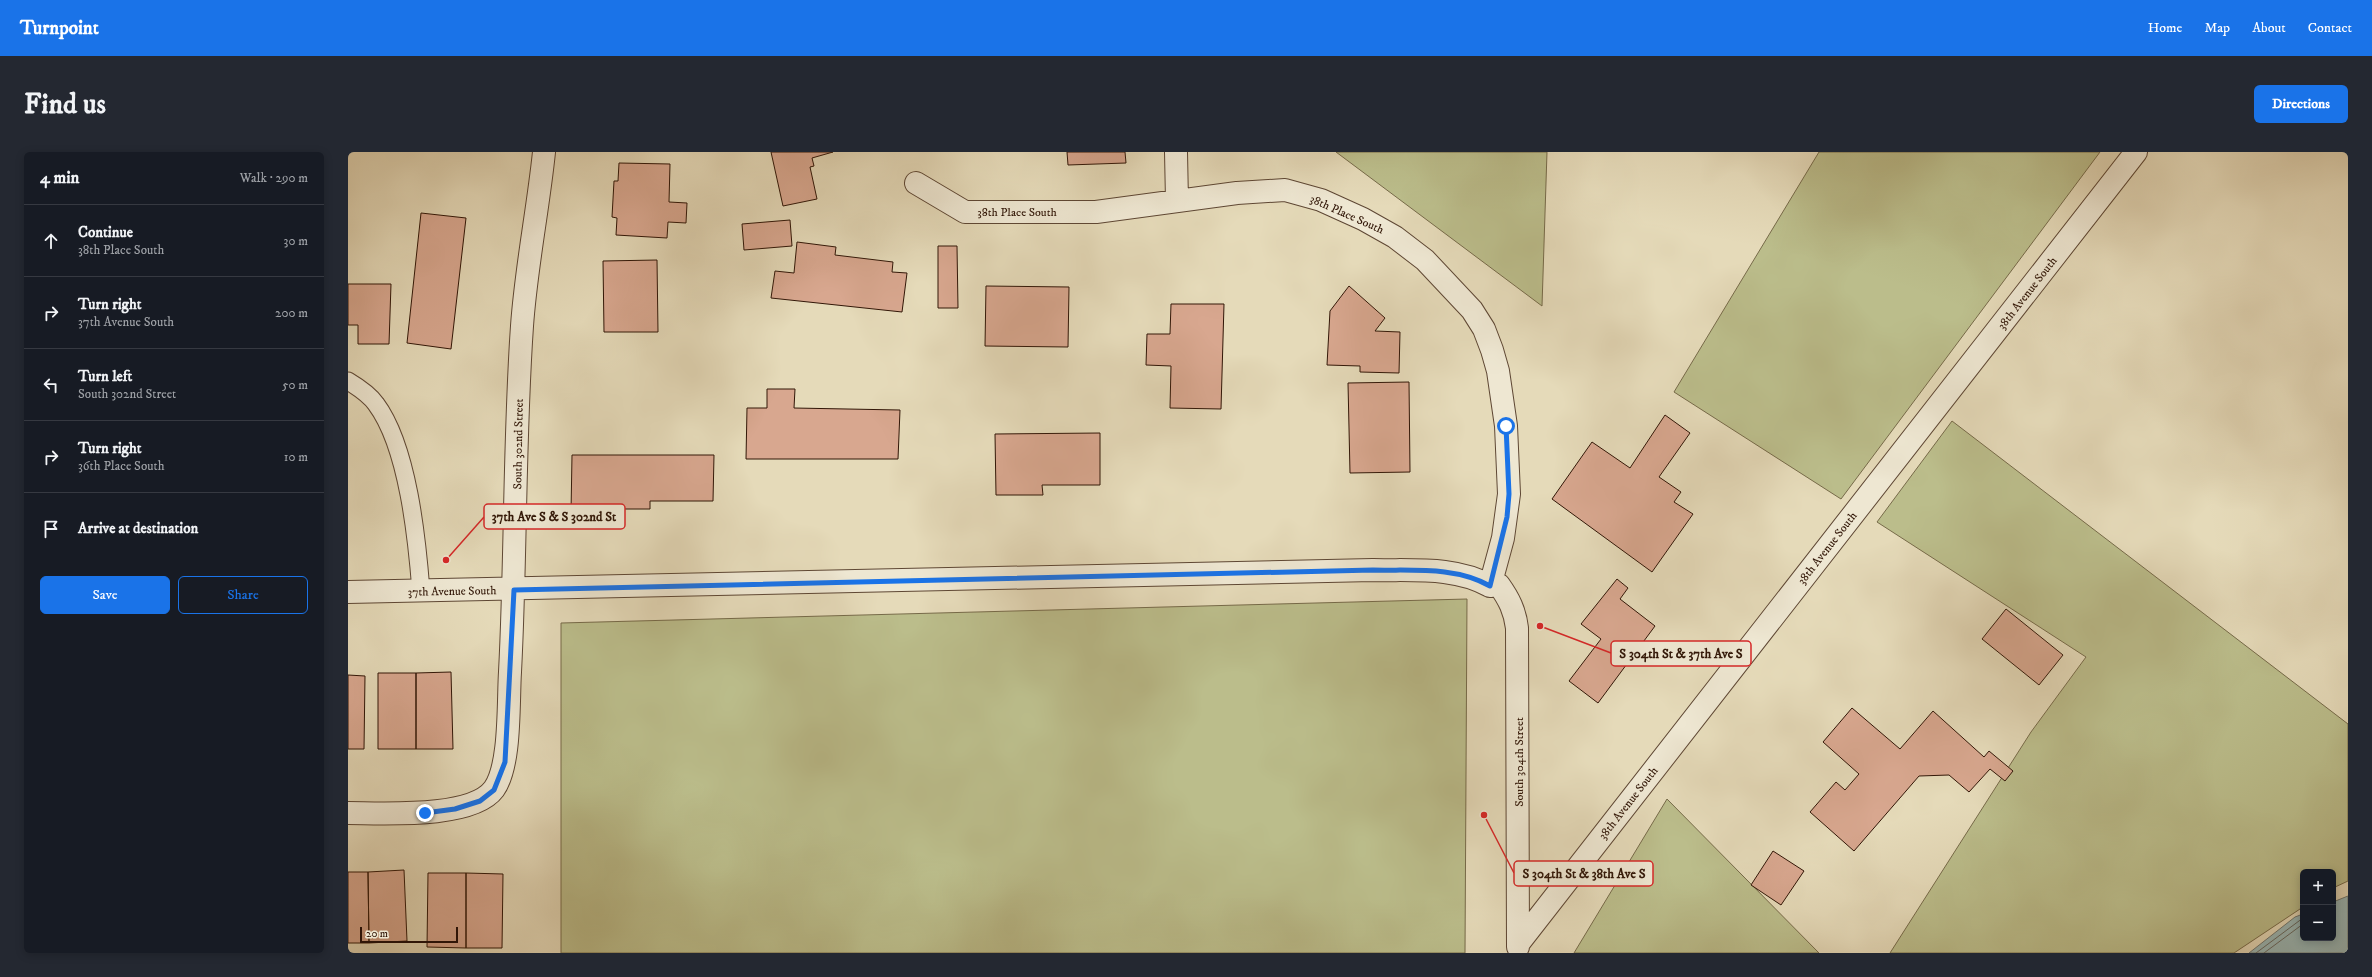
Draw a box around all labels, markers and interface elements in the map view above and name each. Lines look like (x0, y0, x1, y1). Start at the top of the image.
text: Turnpoint (20, 17, 99, 40)
text: Home (2148, 19, 2182, 37)
text: Map (2204, 19, 2230, 37)
text: About (2252, 19, 2286, 37)
text: Contact (2308, 19, 2352, 37)
button: Directions (2254, 85, 2348, 123)
text: Find us (24, 87, 106, 122)
text: 4 min (40, 167, 79, 189)
text: Walk · 290 m (240, 170, 308, 186)
street label: 38th Place South (1307, 191, 1387, 238)
street label: 38th Place South (977, 205, 1057, 220)
text: Continue (78, 223, 133, 242)
icon: ahead (40, 230, 62, 252)
text: 30 m (284, 233, 308, 249)
text: 38th Place South (78, 242, 164, 258)
street label: 38th Avenue South (1994, 253, 2061, 333)
text: Turn right (78, 295, 141, 314)
icon: right (40, 302, 62, 324)
text: 200 m (275, 305, 308, 321)
text: 37th Avenue South (78, 314, 174, 330)
text: Turn left (78, 367, 132, 386)
icon: left (40, 374, 62, 396)
text: 50 m (282, 377, 308, 393)
text: South 302nd Street (78, 386, 176, 402)
street label: South 302nd Street (510, 398, 527, 489)
route start (1497, 417, 1515, 435)
text: Turn right (78, 439, 141, 458)
icon: right (40, 446, 62, 468)
text: 10 m (284, 449, 308, 465)
text: 36th Place South (78, 458, 164, 474)
callout: 37th Ave S & S 302nd St (484, 504, 625, 529)
street label: 38th Avenue South (1794, 508, 1861, 588)
text: 37th Ave S & S 302nd St (492, 509, 617, 525)
icon: arrive (40, 518, 62, 540)
text: Arrive at destination (78, 519, 198, 538)
button: Save (40, 576, 170, 614)
button: Share (178, 576, 308, 614)
street label: 37th Avenue South (408, 583, 497, 600)
callout: S 304th St & 37th Ave S (1611, 641, 1751, 666)
text: S 304th St & 37th Ave S (1619, 646, 1743, 663)
street label: South 304th Street (1512, 717, 1527, 807)
street label: 38th Avenue South (1595, 763, 1662, 843)
route end (416, 804, 434, 822)
callout: S 304th St & 38th Ave S (1514, 861, 1653, 886)
text: S 304th St & 38th Ave S (1522, 866, 1646, 883)
map controls (2300, 869, 2336, 941)
button: + (2300, 869, 2336, 905)
button: − (2300, 905, 2336, 941)
scale bar (360, 925, 458, 944)
text: 20 m (366, 927, 388, 941)

